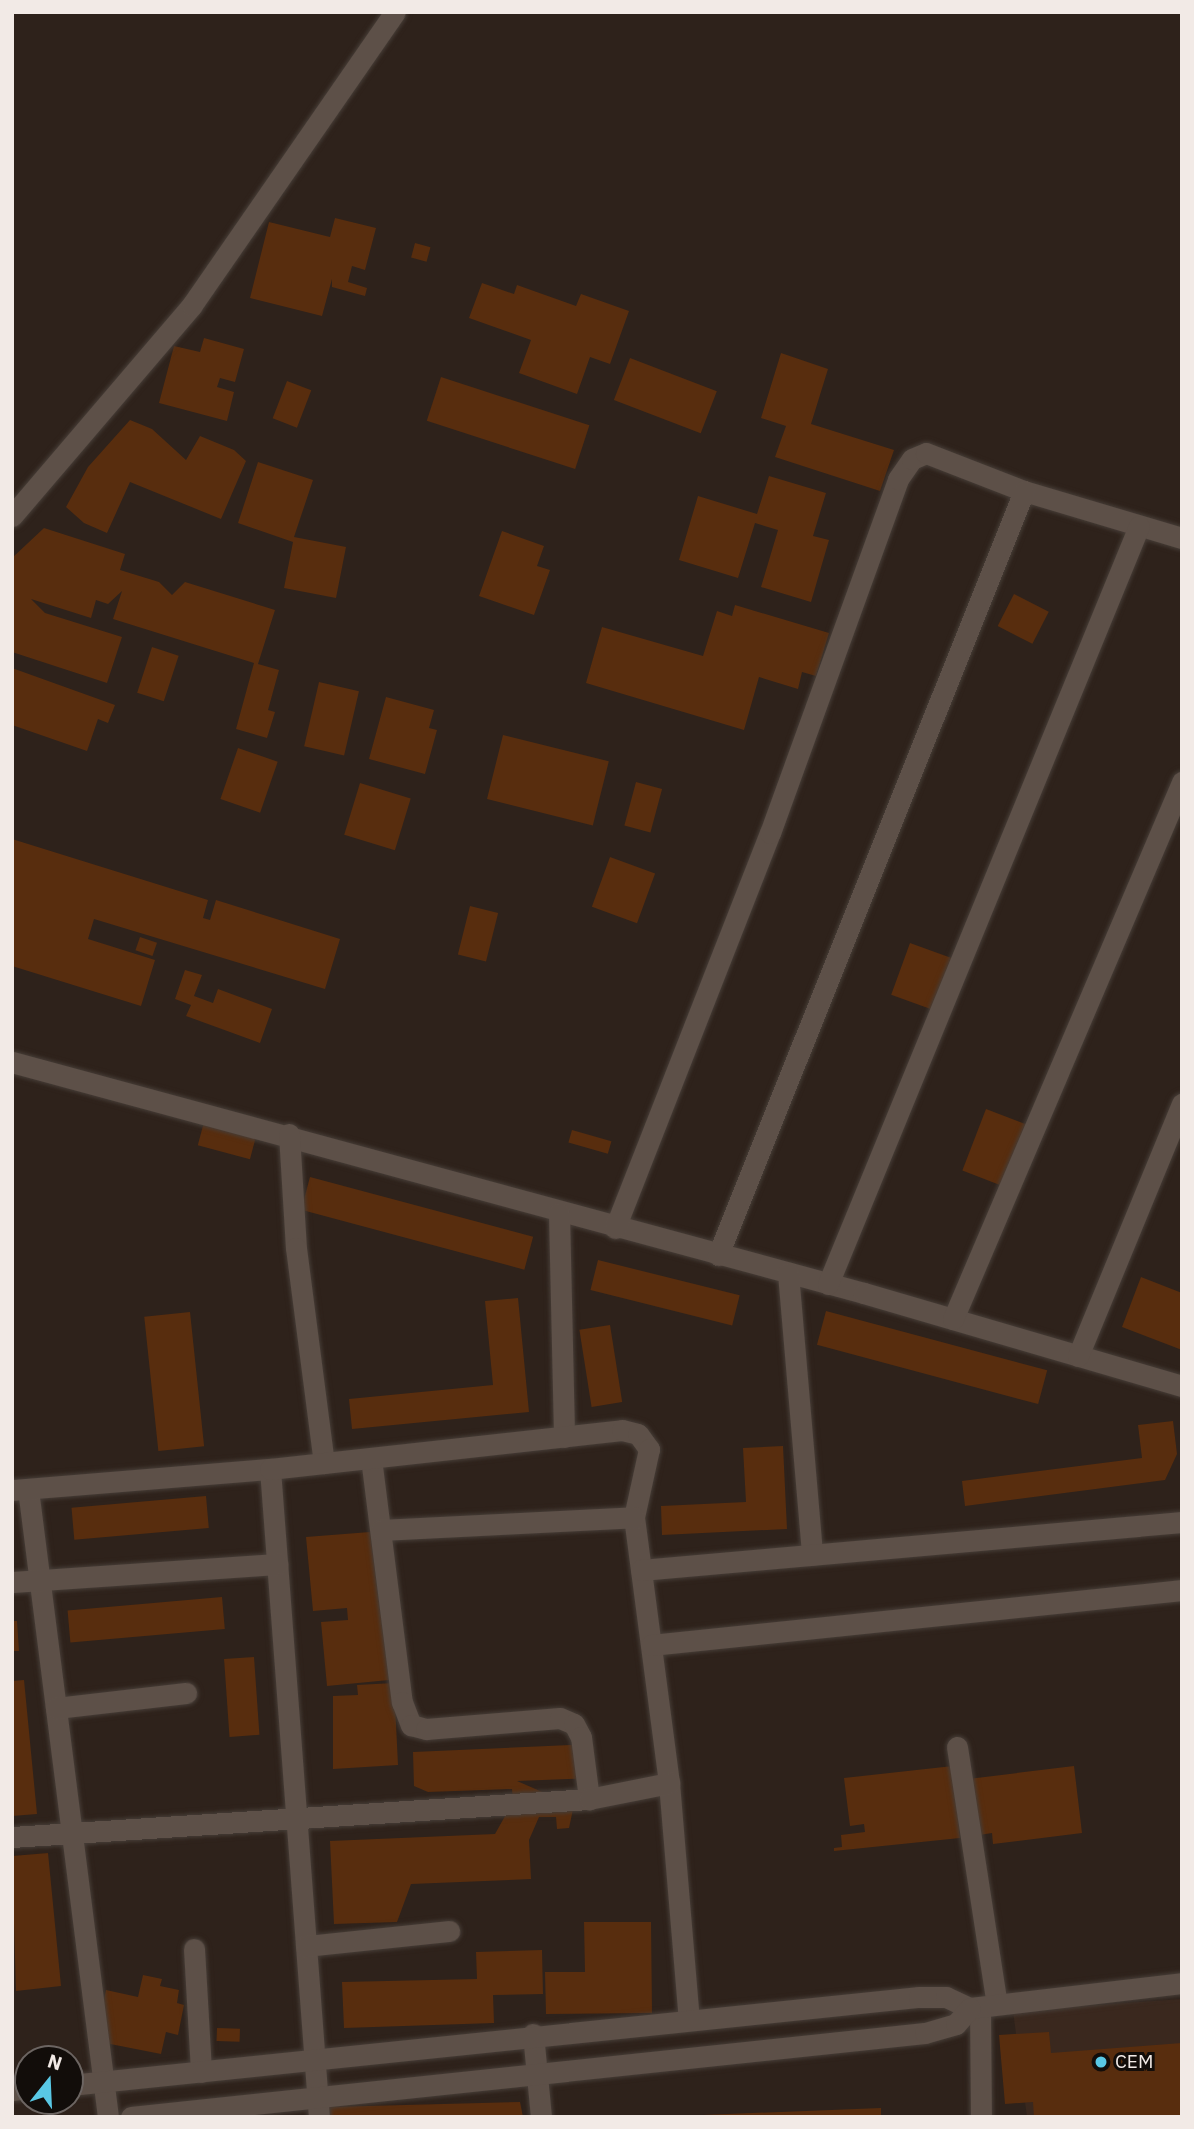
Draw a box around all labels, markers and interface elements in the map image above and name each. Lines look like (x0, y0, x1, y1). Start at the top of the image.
north arrow (14, 2045, 84, 2115)
text: N (45, 2048, 65, 2075)
place label: CEM (1115, 2051, 1153, 2073)
marker: CEM (1093, 2054, 1109, 2070)

